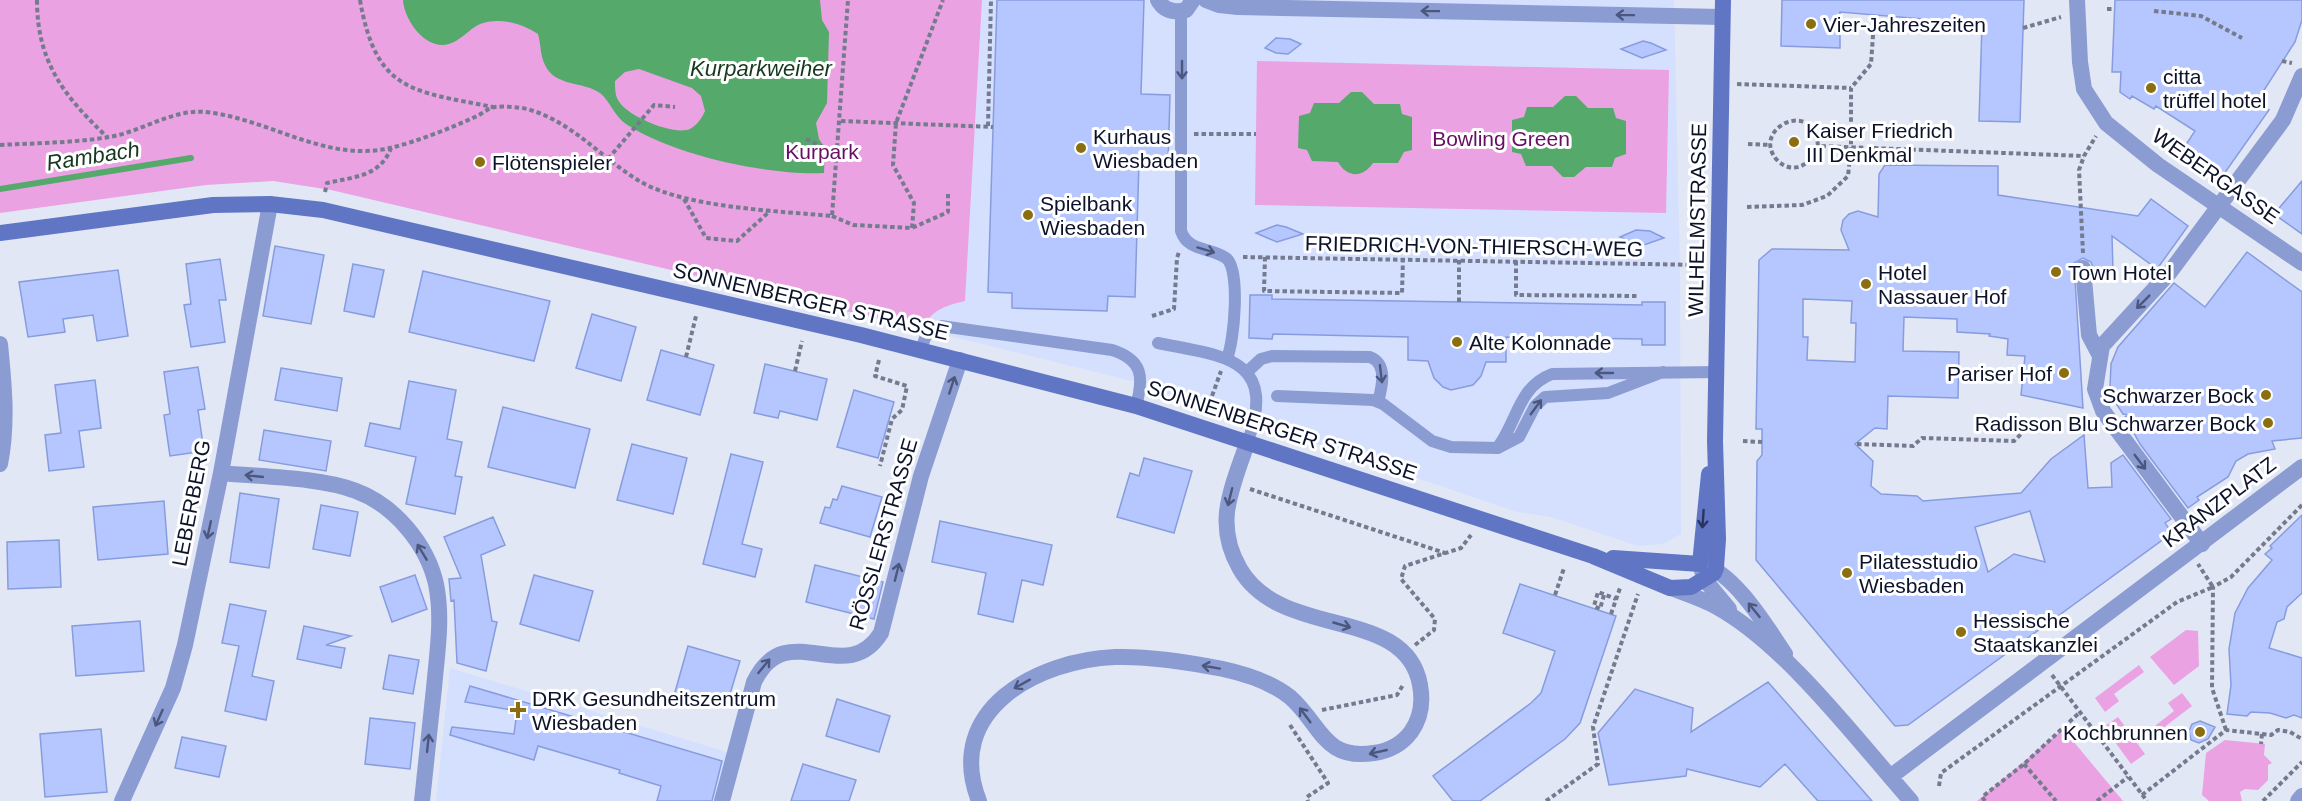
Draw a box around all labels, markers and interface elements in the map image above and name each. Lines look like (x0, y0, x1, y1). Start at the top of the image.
one-way arrow (1420, 6, 1440, 17)
one-way arrow (1615, 9, 1635, 21)
place label: Vier-Jahreszeiten (1823, 13, 1986, 36)
marker: Vier-Jahreszeiten (1804, 17, 1818, 31)
water label: Kurparkweiher (690, 56, 834, 81)
one-way arrow (1176, 59, 1188, 79)
place label: citta trüffel hotel (2163, 65, 2267, 112)
marker: citta trüffel hotel (2144, 81, 2158, 95)
place label: Kaiser Friedrich III Denkmal (1806, 119, 1953, 166)
street label: WILHELMSTRASSE (1684, 123, 1710, 317)
street label: WEBERGASSE (2148, 124, 2284, 228)
place label: Kurhaus Wiesbaden (1093, 125, 1198, 172)
park label: Bowling Green (1432, 127, 1570, 150)
marker: Kaiser Friedrich III Denkmal (1787, 135, 1801, 149)
water label: Rambach (45, 136, 141, 176)
park label: Kurpark (785, 140, 859, 163)
marker: Kurhaus Wiesbaden (1074, 141, 1088, 155)
place label: Flötenspieler (492, 151, 612, 174)
marker: Flötenspieler (473, 155, 487, 169)
place label: Spielbank Wiesbaden (1040, 192, 1145, 239)
marker: Spielbank Wiesbaden (1021, 208, 1035, 222)
street label: FRIEDRICH-VON-THIERSCH-WEG (1305, 232, 1643, 260)
one-way arrow (1196, 246, 1215, 257)
street label: SONNENBERGER STRASSE (671, 258, 951, 344)
place label: Hotel Nassauer Hof (1878, 261, 2007, 308)
place label: Town Hotel (2068, 261, 2172, 284)
marker: Town Hotel (2049, 265, 2063, 279)
marker: Hotel Nassauer Hof (1859, 277, 1873, 291)
one-way arrow (2135, 294, 2150, 309)
place label: Alte Kolonnade (1469, 331, 1611, 354)
marker: Alte Kolonnade (1450, 335, 1464, 349)
place label: Pariser Hof (1947, 362, 2052, 385)
one-way arrow (1376, 364, 1387, 383)
marker: Pariser Hof (2057, 366, 2071, 380)
one-way arrow (1595, 367, 1615, 378)
street label: SONNENBERGER STRASSE (1144, 375, 1420, 485)
one-way arrow (948, 376, 959, 395)
place label: Schwarzer Bock (2102, 384, 2254, 407)
marker: Schwarzer Bock (2259, 388, 2273, 402)
one-way arrow (1530, 400, 1542, 416)
place label: Radisson Blu Schwarzer Bock (1975, 412, 2256, 435)
marker: Radisson Blu Schwarzer Bock (2261, 416, 2275, 430)
street label: RÖSSLERSTRASSE (845, 435, 921, 633)
street label: LEBERBERG (167, 438, 215, 568)
street label: KRANZPLATZ (2158, 452, 2280, 552)
one-way arrow (2134, 453, 2147, 469)
one-way arrow (244, 470, 264, 481)
one-way arrow (1224, 487, 1236, 506)
one-way arrow (1697, 509, 1708, 529)
one-way arrow (203, 520, 214, 539)
one-way arrow (416, 544, 428, 561)
place label: Pilatesstudio Wiesbaden (1859, 550, 1978, 597)
one-way arrow (891, 563, 903, 582)
marker: Pilatesstudio Wiesbaden (1840, 566, 1854, 580)
one-way arrow (1747, 602, 1760, 618)
place label: Hessische Staatskanzlei (1973, 609, 2098, 656)
one-way arrow (1332, 620, 1351, 631)
marker: Hessische Staatskanzlei (1954, 625, 1968, 639)
one-way arrow (758, 658, 771, 674)
one-way arrow (1202, 661, 1221, 672)
one-way arrow (1013, 679, 1031, 690)
place label: DRK Gesundheitszentrum Wiesbaden (532, 687, 776, 734)
marker: DRK Gesundheitszentrum Wiesbaden (509, 701, 527, 719)
one-way arrow (1299, 707, 1312, 723)
one-way arrow (153, 708, 164, 727)
place label: Kochbrunnen (2063, 721, 2188, 744)
marker: Kochbrunnen (2193, 725, 2207, 739)
one-way arrow (423, 733, 434, 753)
one-way arrow (1368, 746, 1387, 758)

